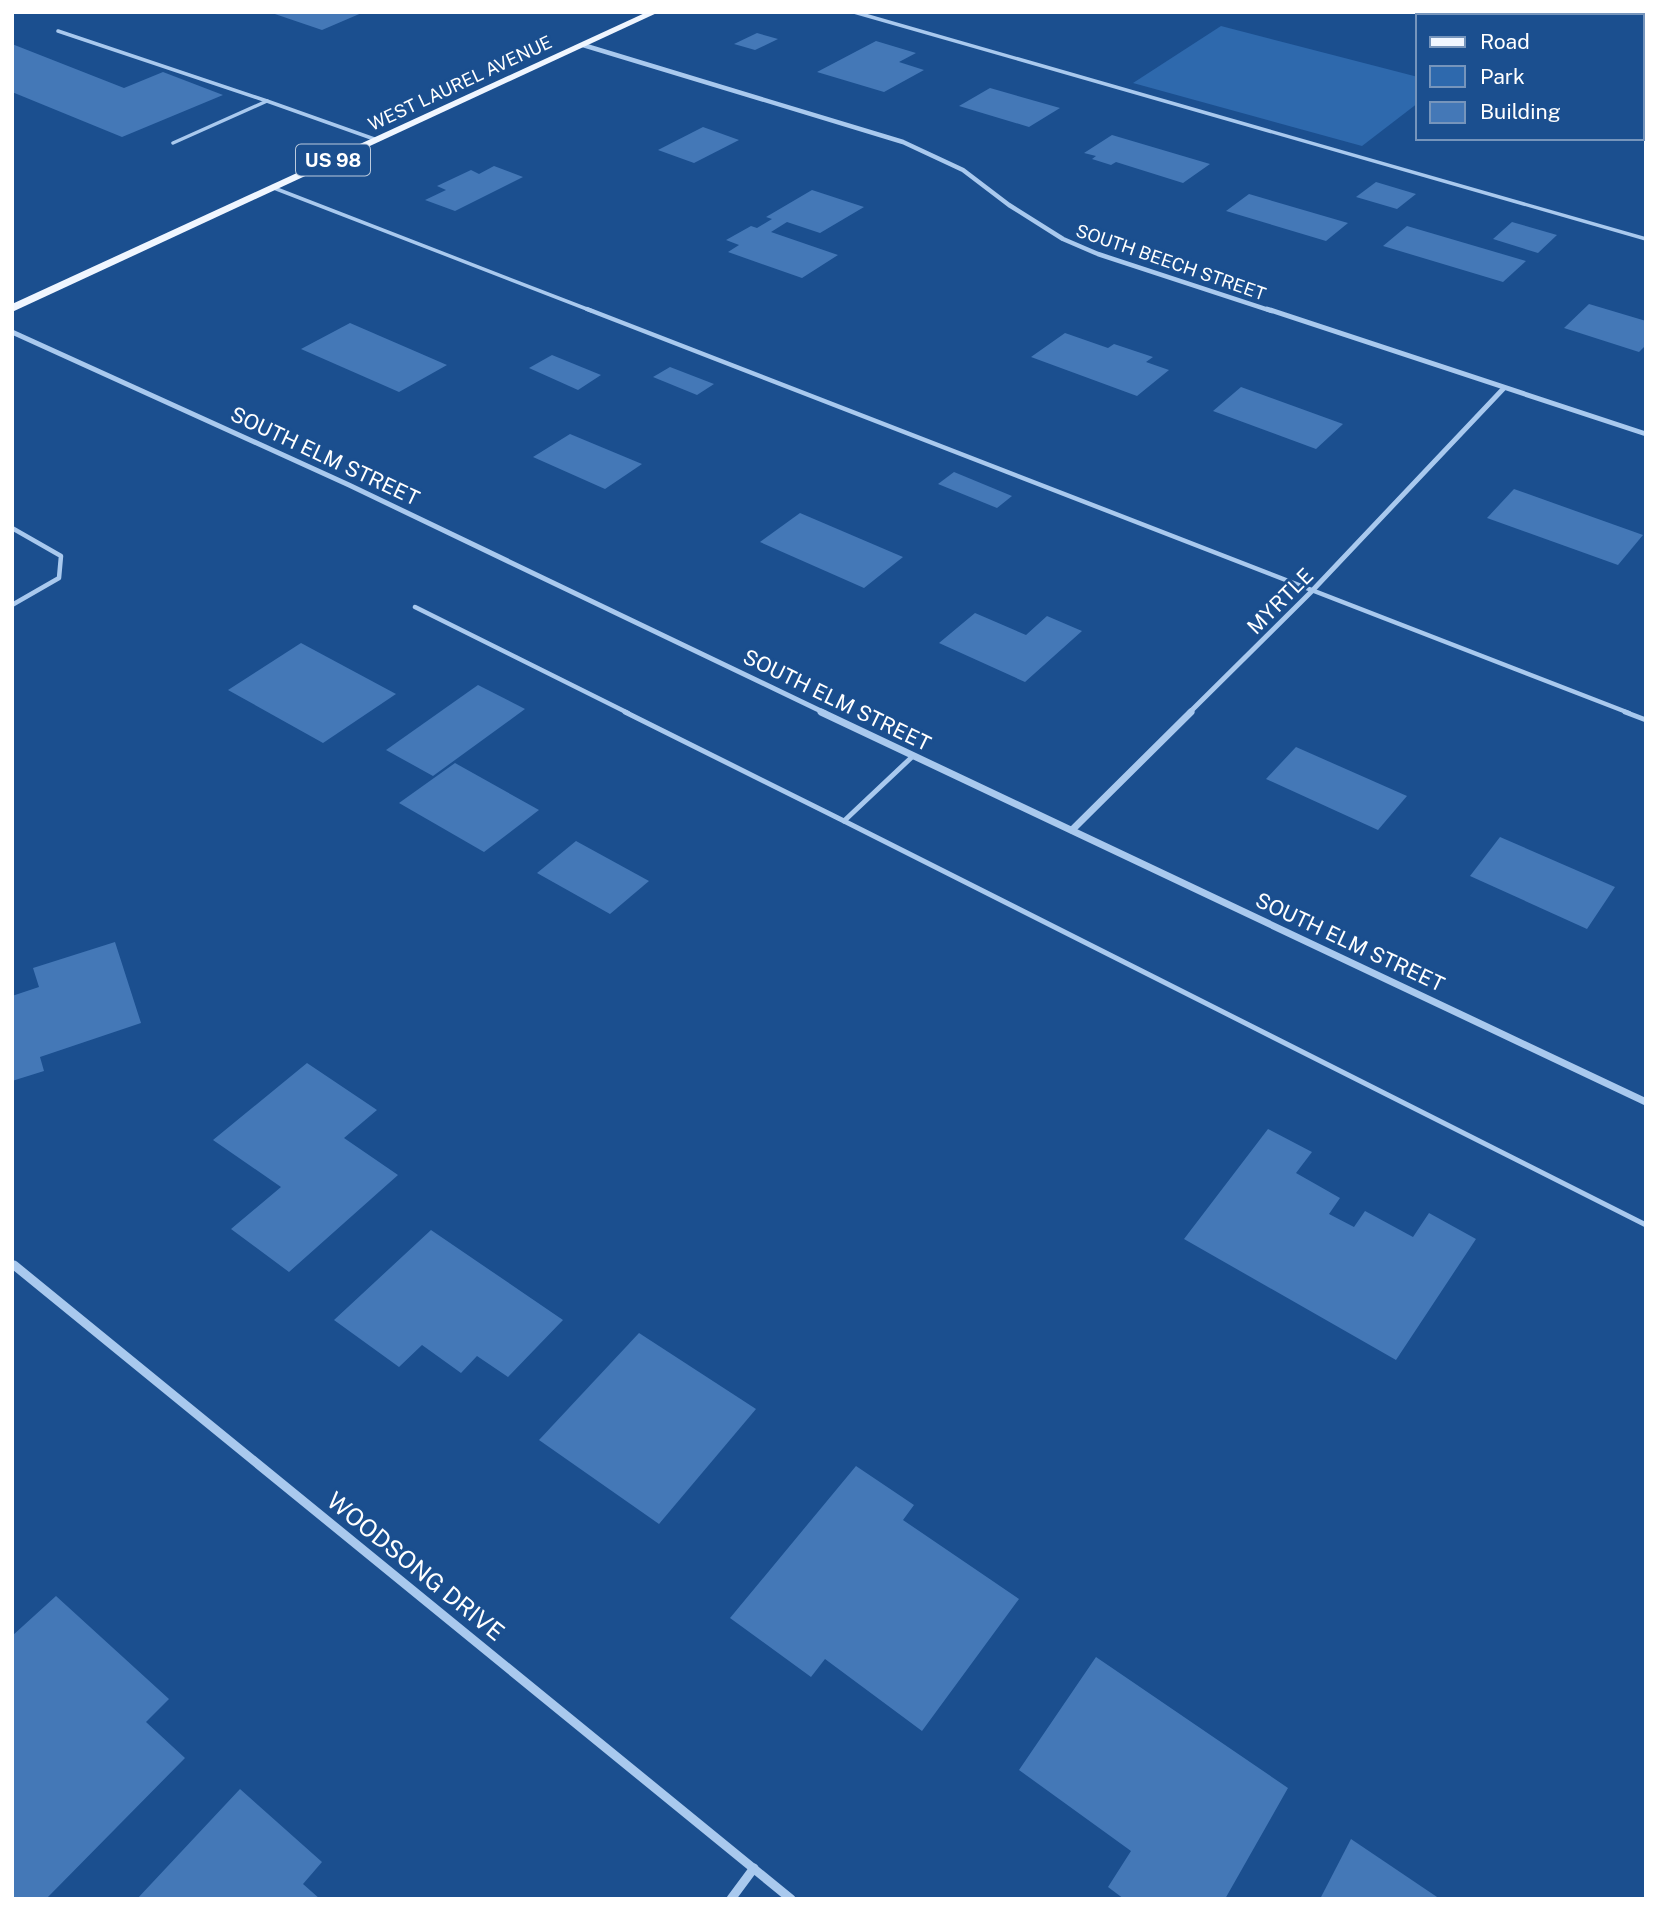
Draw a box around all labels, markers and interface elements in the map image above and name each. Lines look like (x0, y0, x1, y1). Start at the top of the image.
legend (1416, 14, 1644, 140)
text: Road (1480, 29, 1530, 54)
street label: WEST LAUREL AVENUE (365, 31, 555, 135)
text: Park (1480, 64, 1525, 89)
text: Building (1480, 99, 1561, 124)
road number: US 98 (296, 144, 370, 176)
street label: SOUTH BEECH STREET (1073, 220, 1269, 305)
street label: SOUTH ELM STREET (227, 401, 423, 511)
street label: MYRTLE (1242, 563, 1318, 639)
street label: SOUTH ELM STREET (739, 644, 935, 756)
street label: SOUTH ELM STREET (1252, 887, 1448, 997)
street label: WOODSONG DRIVE (322, 1486, 510, 1646)

